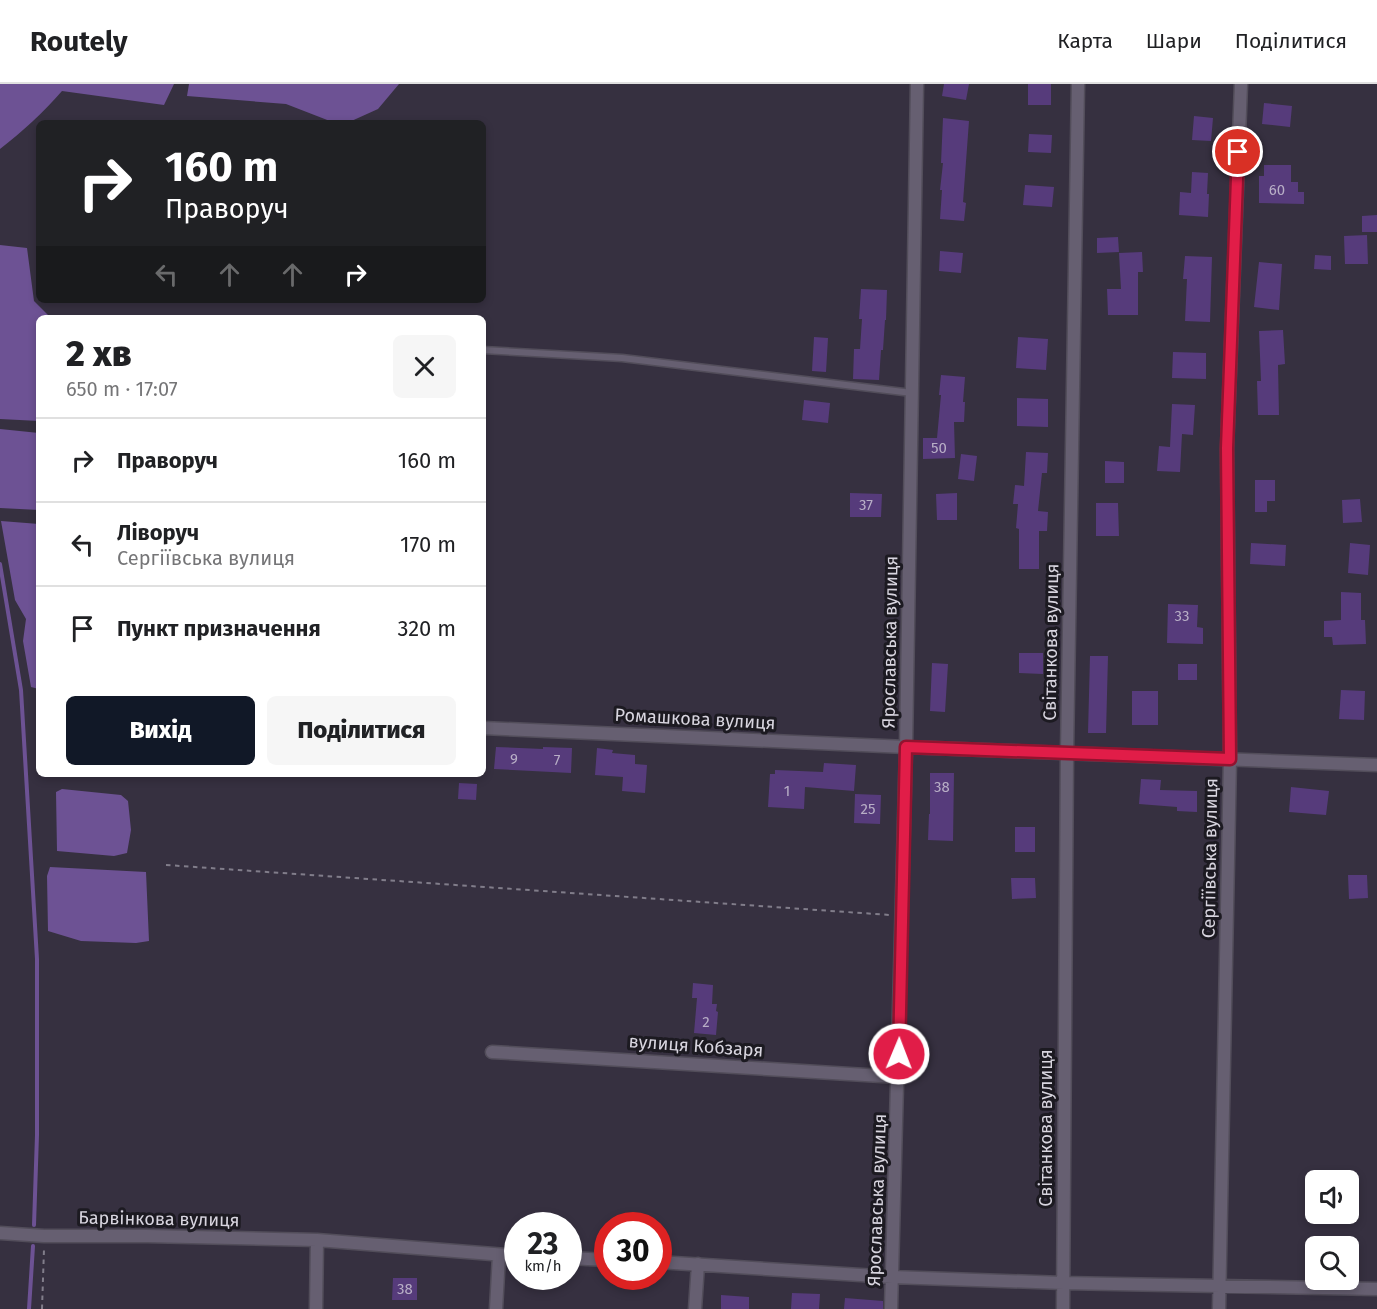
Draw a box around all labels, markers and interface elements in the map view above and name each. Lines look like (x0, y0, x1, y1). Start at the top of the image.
text: Routely (30, 25, 128, 58)
text: Карта (1057, 28, 1113, 54)
text: Шари (1146, 28, 1202, 54)
text: Поділитися (1235, 28, 1347, 54)
pin (1212, 126, 1263, 177)
icon: arrive (1221, 135, 1254, 168)
text: 160 m (165, 142, 278, 192)
icon: right (66, 144, 144, 222)
house number: 60 (1269, 181, 1285, 199)
text: Праворуч (165, 193, 289, 225)
icon: left (150, 258, 183, 291)
icon: ahead (213, 258, 246, 291)
icon: ahead (276, 258, 309, 291)
icon: right (339, 258, 372, 291)
text: 2 хв (66, 332, 132, 376)
button: close (393, 335, 456, 398)
text: 650 m · 17:07 (66, 377, 178, 401)
house number: 50 (931, 439, 947, 457)
icon: right (66, 444, 99, 477)
text: Праворуч (117, 447, 218, 474)
text: 160 m (398, 447, 456, 474)
house number: 37 (859, 496, 873, 514)
text: Ліворуч (117, 519, 199, 546)
icon: left (66, 528, 99, 561)
text: 170 m (400, 531, 456, 558)
text: Сергіївська вулиця (117, 546, 295, 570)
street label: Ярославська вулиця (877, 555, 903, 729)
street label: Світанкова вулиця (1039, 563, 1063, 721)
house number: 33 (1175, 607, 1189, 625)
icon: arrive (66, 612, 99, 645)
text: Пункт призначення (117, 615, 321, 642)
text: 320 m (397, 615, 456, 642)
button: Вихід (66, 696, 255, 765)
button: Поділитися (267, 696, 456, 765)
street label: Ромашкова вулиця (614, 704, 776, 734)
house number: 9 (510, 750, 518, 768)
house number: 7 (554, 751, 561, 769)
house number: 38 (934, 778, 950, 796)
street label: Сергіївська вулиця (1198, 778, 1222, 938)
house number: 1 (784, 782, 790, 800)
house number: 25 (861, 800, 875, 818)
house number: 2 (702, 1013, 710, 1031)
position arrow (867, 1022, 931, 1086)
street label: вулиця Кобзаря (628, 1030, 764, 1062)
street label: Світанкова вулиця (1035, 1049, 1057, 1207)
street label: Ярославська вулиця (863, 1113, 891, 1287)
map controls (1305, 1170, 1359, 1290)
button: sound (1305, 1170, 1359, 1224)
street label: Барвінкова вулиця (78, 1207, 240, 1231)
speed limit sign: 30 (594, 1212, 672, 1290)
text: 23 (528, 1226, 558, 1262)
button: search (1305, 1236, 1359, 1290)
text: km/h (524, 1257, 562, 1275)
house number: 38 (397, 1280, 413, 1298)

